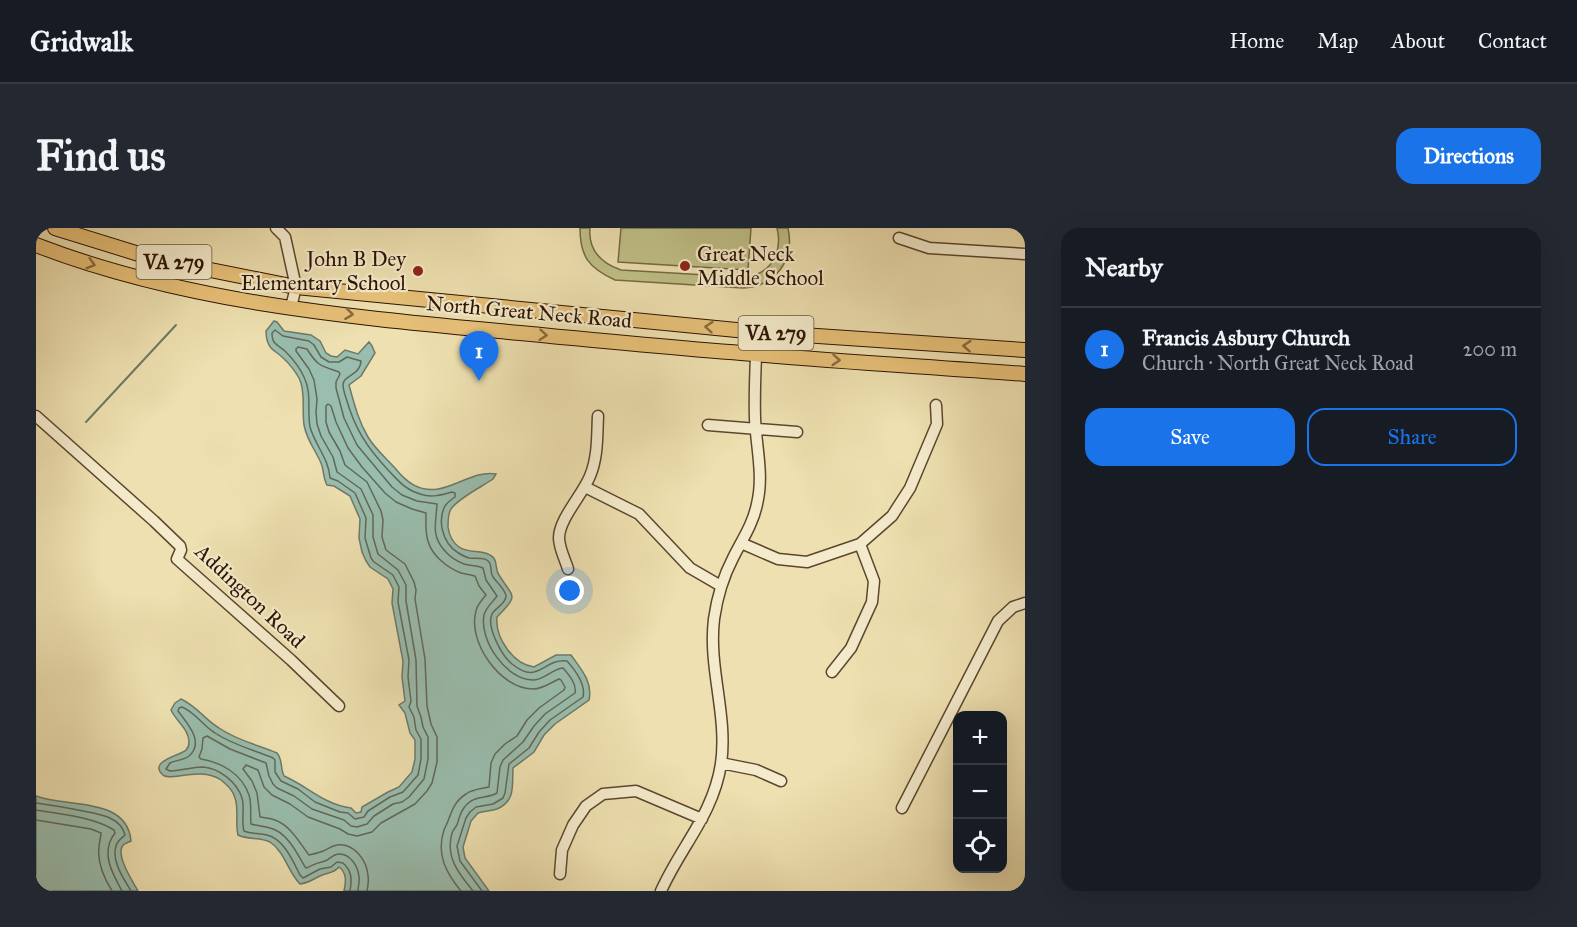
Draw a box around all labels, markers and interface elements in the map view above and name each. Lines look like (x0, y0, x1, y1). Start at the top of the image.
text: Gridwalk (30, 24, 133, 59)
text: Home (1229, 28, 1284, 54)
text: Map (1317, 28, 1358, 54)
text: About (1391, 28, 1445, 54)
text: Contact (1478, 28, 1547, 54)
button: Directions (1396, 128, 1541, 184)
text: Find us (36, 130, 166, 182)
place label: Great Neck Middle School (697, 241, 824, 291)
road number: VA 279 (136, 245, 212, 279)
place label: John B Dey Elementary School (241, 246, 407, 296)
text: Nearby (1085, 251, 1163, 283)
one-way arrow (85, 257, 96, 269)
marker: Great Neck Middle School (678, 259, 692, 273)
marker: John B Dey Elementary School (411, 264, 425, 278)
street label: North Great Neck Road (425, 290, 633, 334)
one-way arrow (344, 308, 354, 320)
road number: VA 279 (738, 316, 813, 350)
one-way arrow (705, 321, 714, 334)
text: Francis Asbury Church (1142, 324, 1350, 351)
one-way arrow (538, 328, 547, 341)
pin: 1 (460, 332, 498, 381)
text: 1 (1101, 337, 1108, 361)
text: 200 m (1463, 337, 1517, 361)
one-way arrow (962, 340, 971, 353)
text: Church · North Great Neck Road (1142, 351, 1414, 375)
one-way arrow (831, 353, 840, 366)
button: Save (1085, 408, 1295, 466)
button: Share (1307, 408, 1517, 466)
street label: Addington Road (189, 538, 311, 654)
your location (555, 576, 584, 605)
map controls (953, 711, 1007, 873)
button: + (953, 711, 1007, 765)
button: − (953, 765, 1007, 819)
button: locate (953, 819, 1007, 873)

